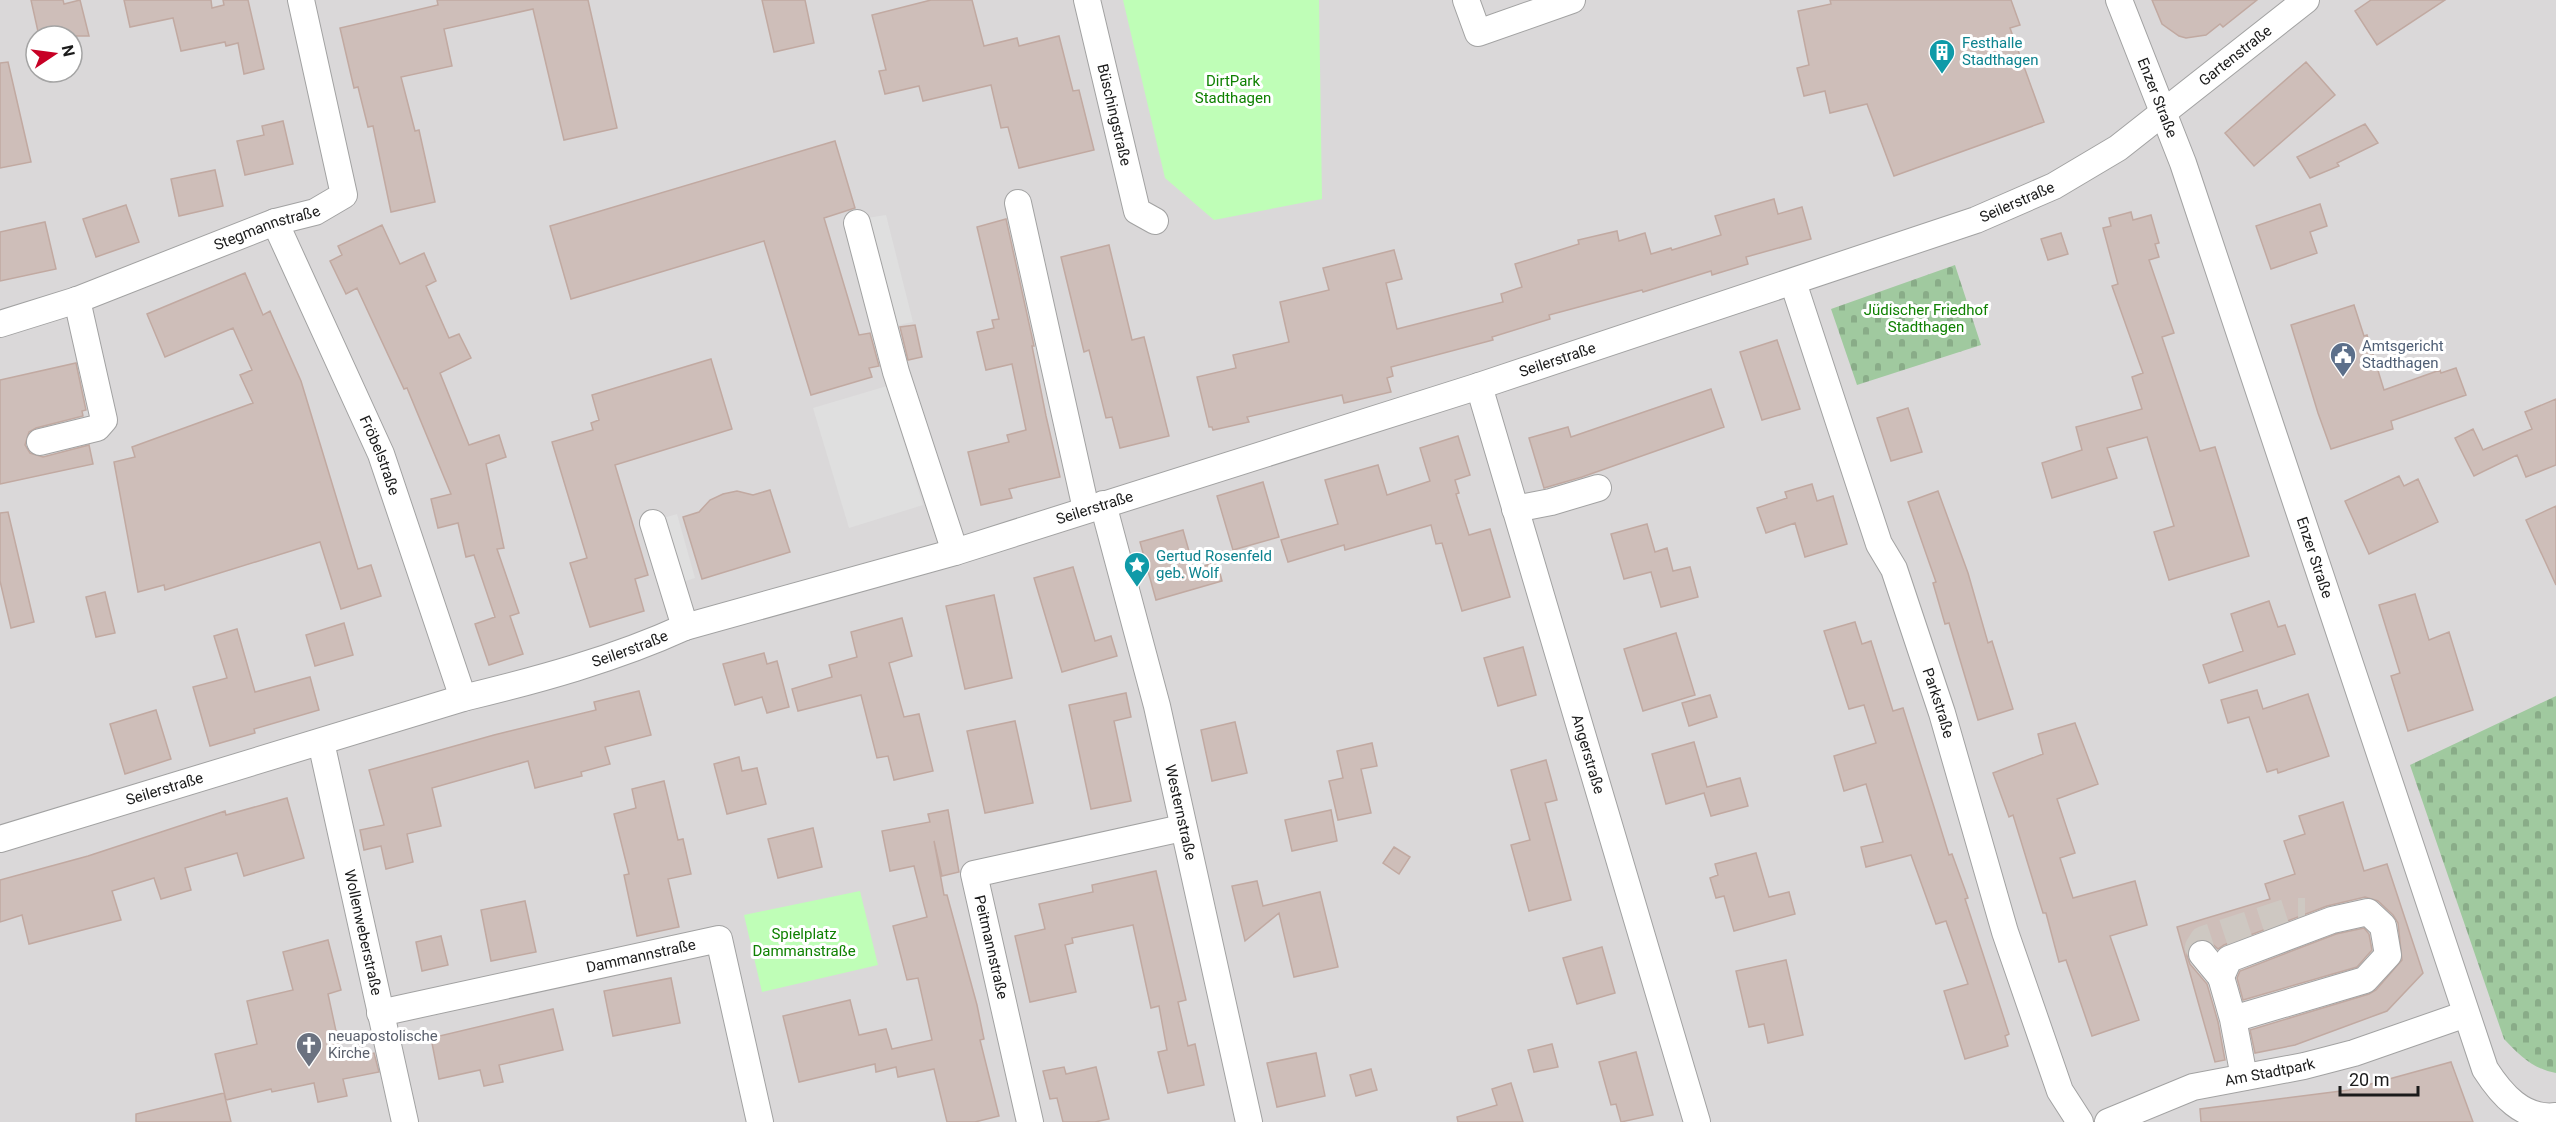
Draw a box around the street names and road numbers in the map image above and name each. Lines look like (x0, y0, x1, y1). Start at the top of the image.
street label: Gartenstraße (2195, 22, 2275, 90)
street label: Enzer Straße (2134, 55, 2181, 140)
street label: Büschingstraße (1093, 62, 1135, 168)
street label: Seilerstraße (1977, 178, 2057, 226)
street label: Stegmannstraße (211, 202, 324, 254)
street label: Seilerstraße (1517, 339, 1598, 381)
street label: Fröbelstraße (356, 413, 403, 498)
street label: Seilerstraße (1054, 487, 1135, 528)
street label: Enzer Straße (2293, 515, 2336, 601)
street label: Seilerstraße (590, 627, 671, 671)
street label: Parkstraße (1919, 665, 1958, 740)
street label: Angerstraße (1568, 712, 1608, 796)
street label: Westernstraße (1161, 763, 1200, 862)
street label: Seilerstraße (124, 769, 205, 809)
street label: Wollenweberstraße (340, 868, 386, 997)
street label: Peitmannstraße (970, 893, 1012, 1001)
street label: Dammannstraße (584, 935, 697, 977)
street label: Am Stadtpark (2223, 1054, 2317, 1090)

